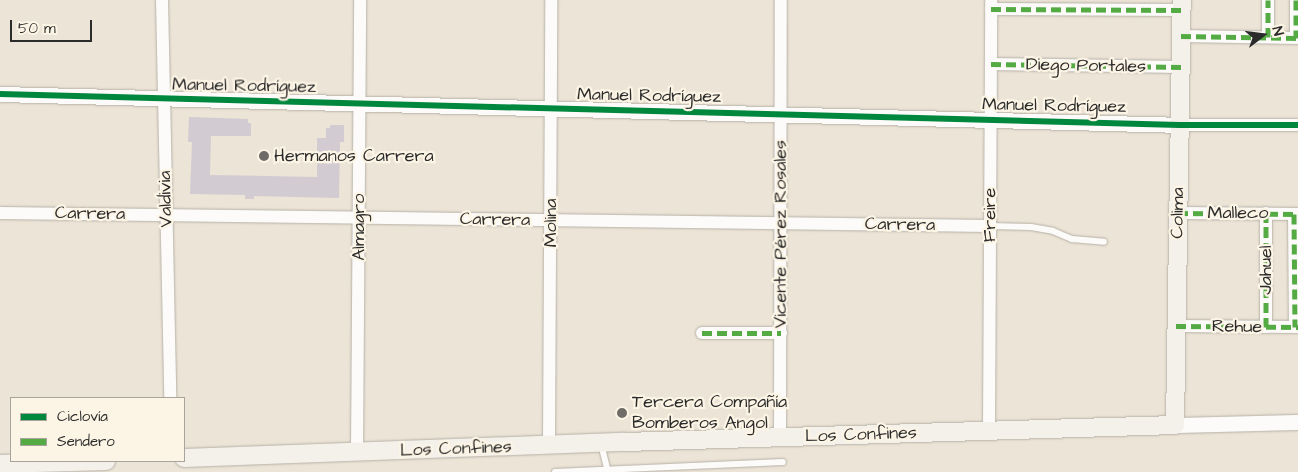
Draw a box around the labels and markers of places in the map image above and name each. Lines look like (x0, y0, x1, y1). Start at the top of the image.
place label: Hermanos Carrera (274, 145, 434, 167)
marker: Hermanos Carrera (258, 150, 270, 162)
place label: Tercera Compañía Bomberos Angol (632, 392, 787, 434)
marker: Tercera Compañía Bomberos Angol (616, 407, 628, 419)

